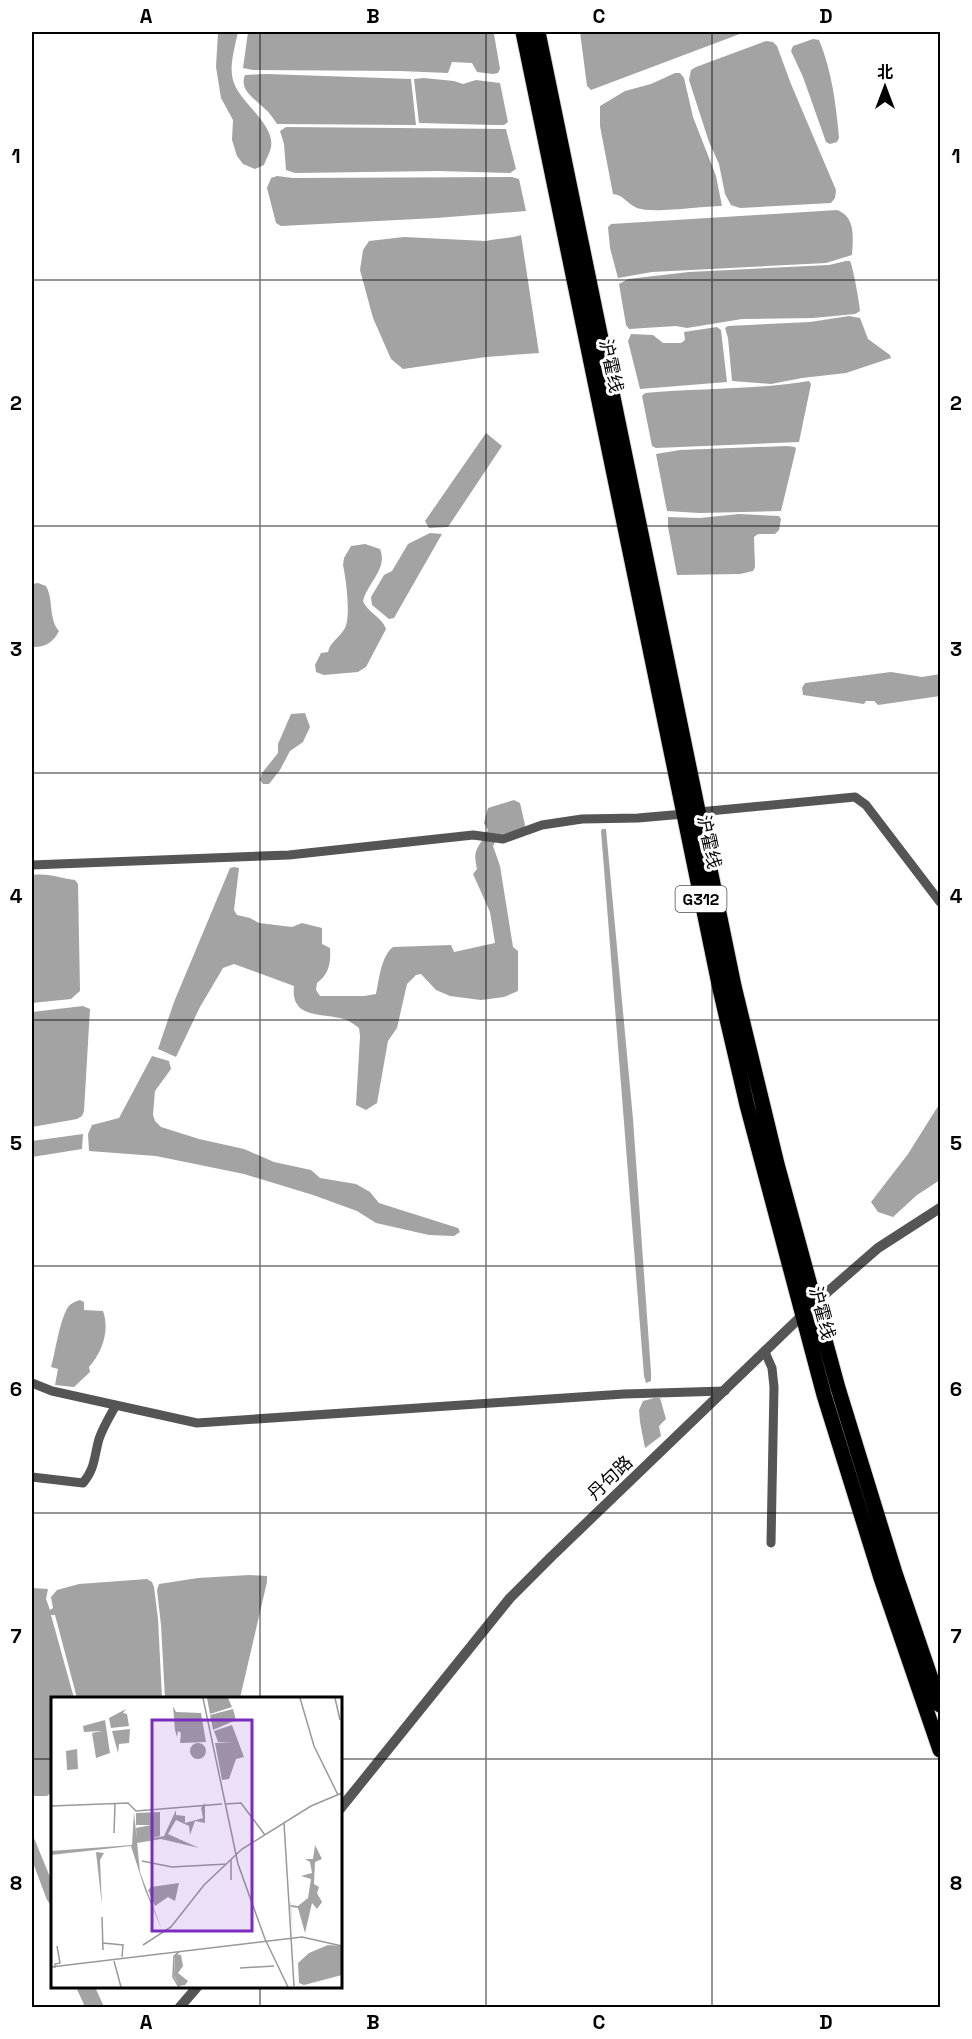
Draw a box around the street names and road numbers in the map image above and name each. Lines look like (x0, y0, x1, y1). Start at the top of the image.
street label: 沪霍线 (595, 337, 628, 395)
street label: 沪霍线 (693, 813, 726, 871)
road number: G312 (676, 886, 726, 912)
street label: 沪霍线 (804, 1284, 841, 1342)
street label: 丹句路 (582, 1451, 637, 1505)

